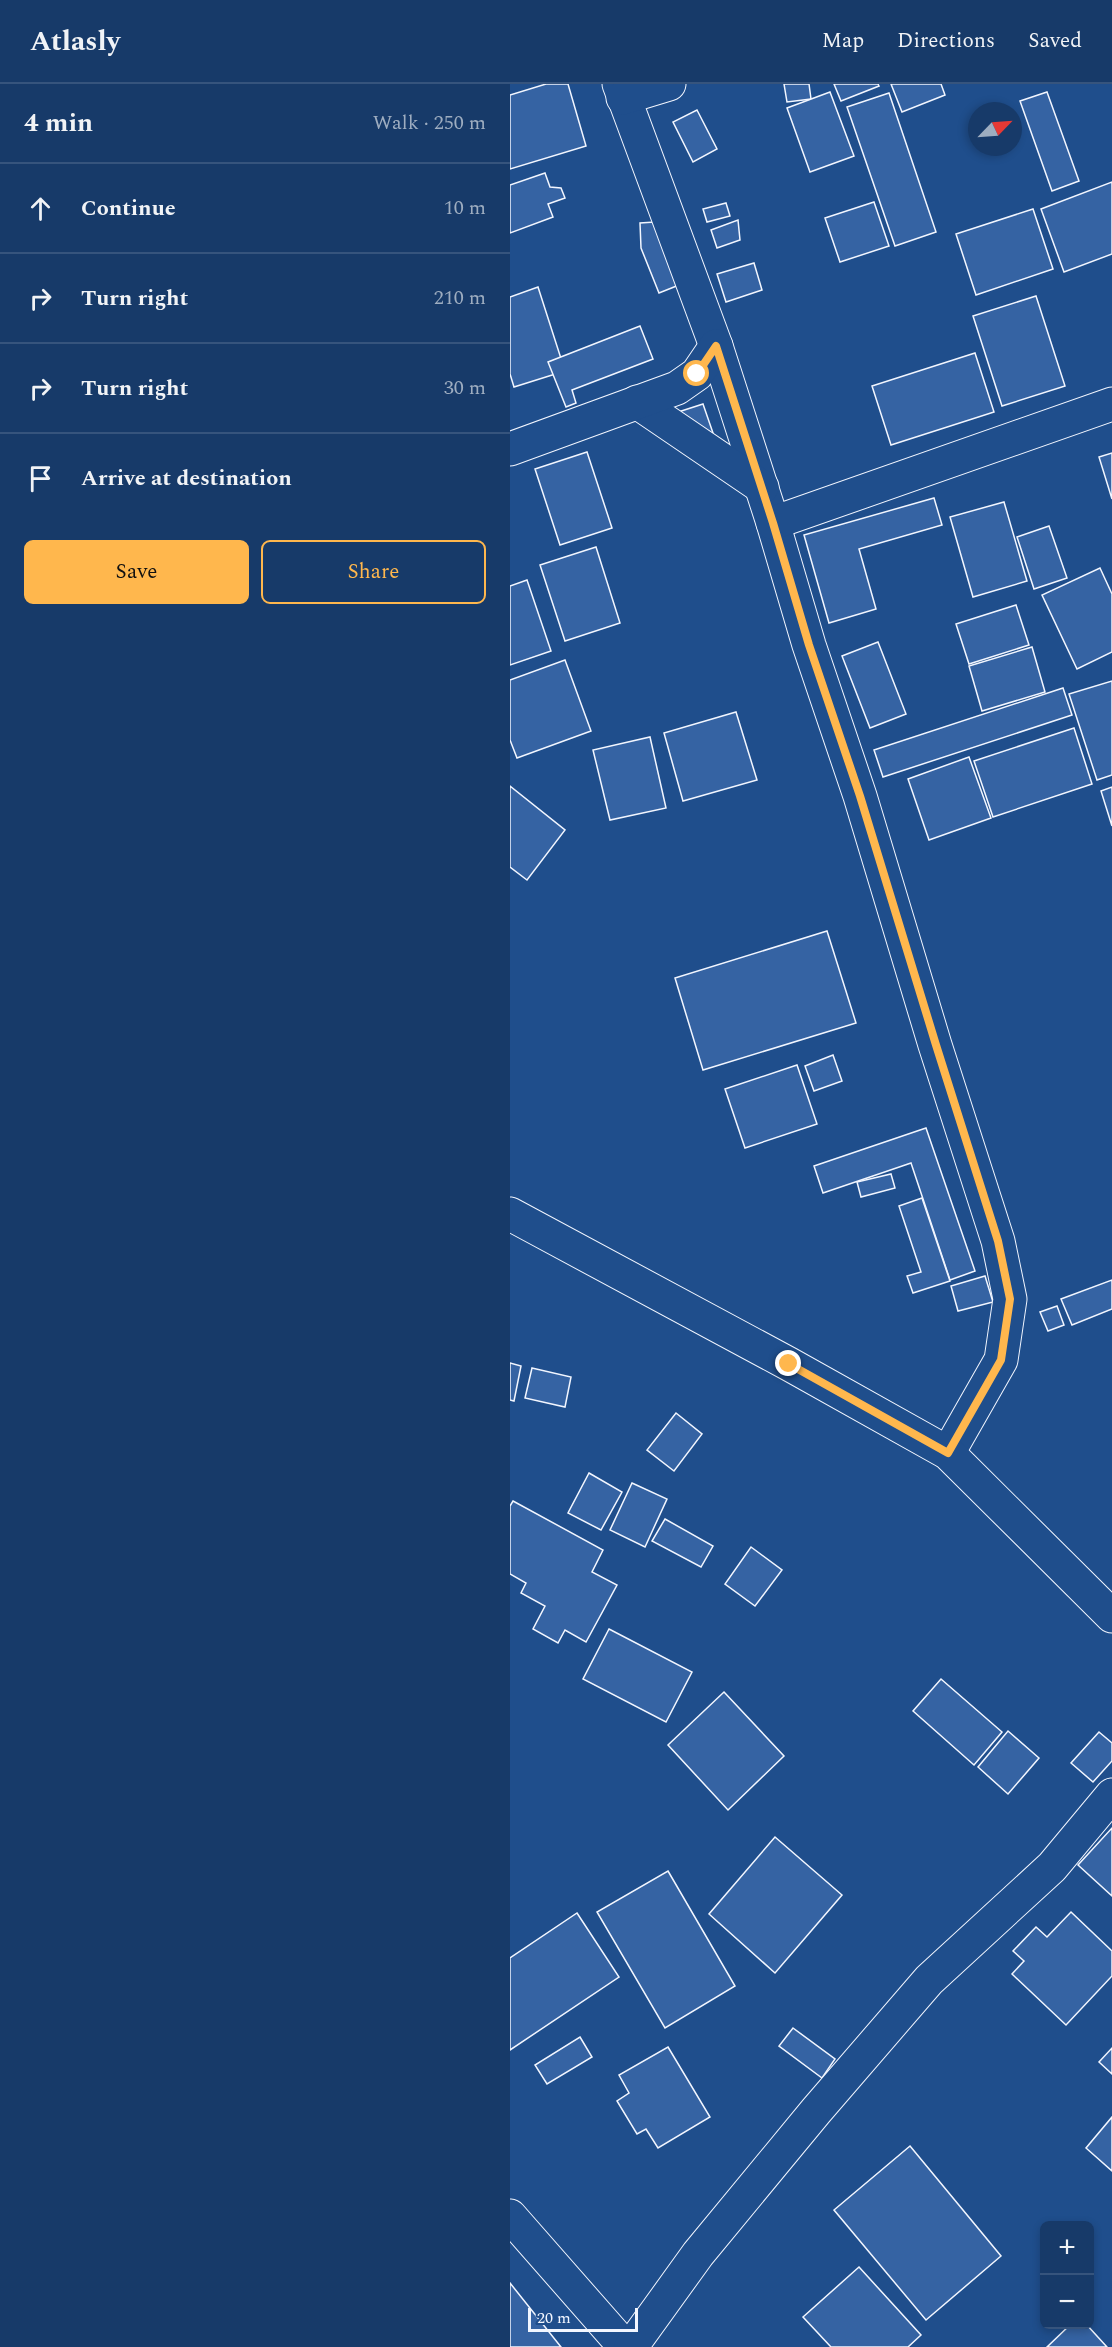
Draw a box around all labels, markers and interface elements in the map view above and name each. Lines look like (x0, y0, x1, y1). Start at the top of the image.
text: Atlasly (30, 20, 120, 63)
text: Map (822, 25, 864, 57)
text: Directions (897, 25, 995, 57)
text: Saved (1028, 25, 1082, 57)
north arrow (968, 102, 1022, 156)
text: 4 min (24, 103, 93, 143)
text: Walk · 250 m (373, 108, 486, 138)
icon: ahead (24, 192, 57, 225)
text: Continue (81, 192, 176, 225)
text: 10 m (444, 193, 486, 223)
icon: right (24, 282, 57, 315)
text: Turn right (81, 282, 188, 315)
text: 210 m (434, 283, 486, 313)
route start (683, 360, 709, 386)
icon: right (24, 372, 57, 405)
text: Turn right (81, 372, 188, 405)
text: 30 m (444, 373, 486, 403)
icon: arrive (24, 462, 57, 495)
text: Arrive at destination (81, 462, 292, 495)
button: Save (24, 540, 249, 604)
button: Share (261, 540, 486, 604)
route end (775, 1350, 801, 1376)
map controls (1040, 2221, 1094, 2329)
button: + (1040, 2221, 1094, 2275)
button: − (1040, 2275, 1094, 2329)
scale bar (528, 2305, 638, 2332)
text: 20 m (537, 2306, 571, 2330)

